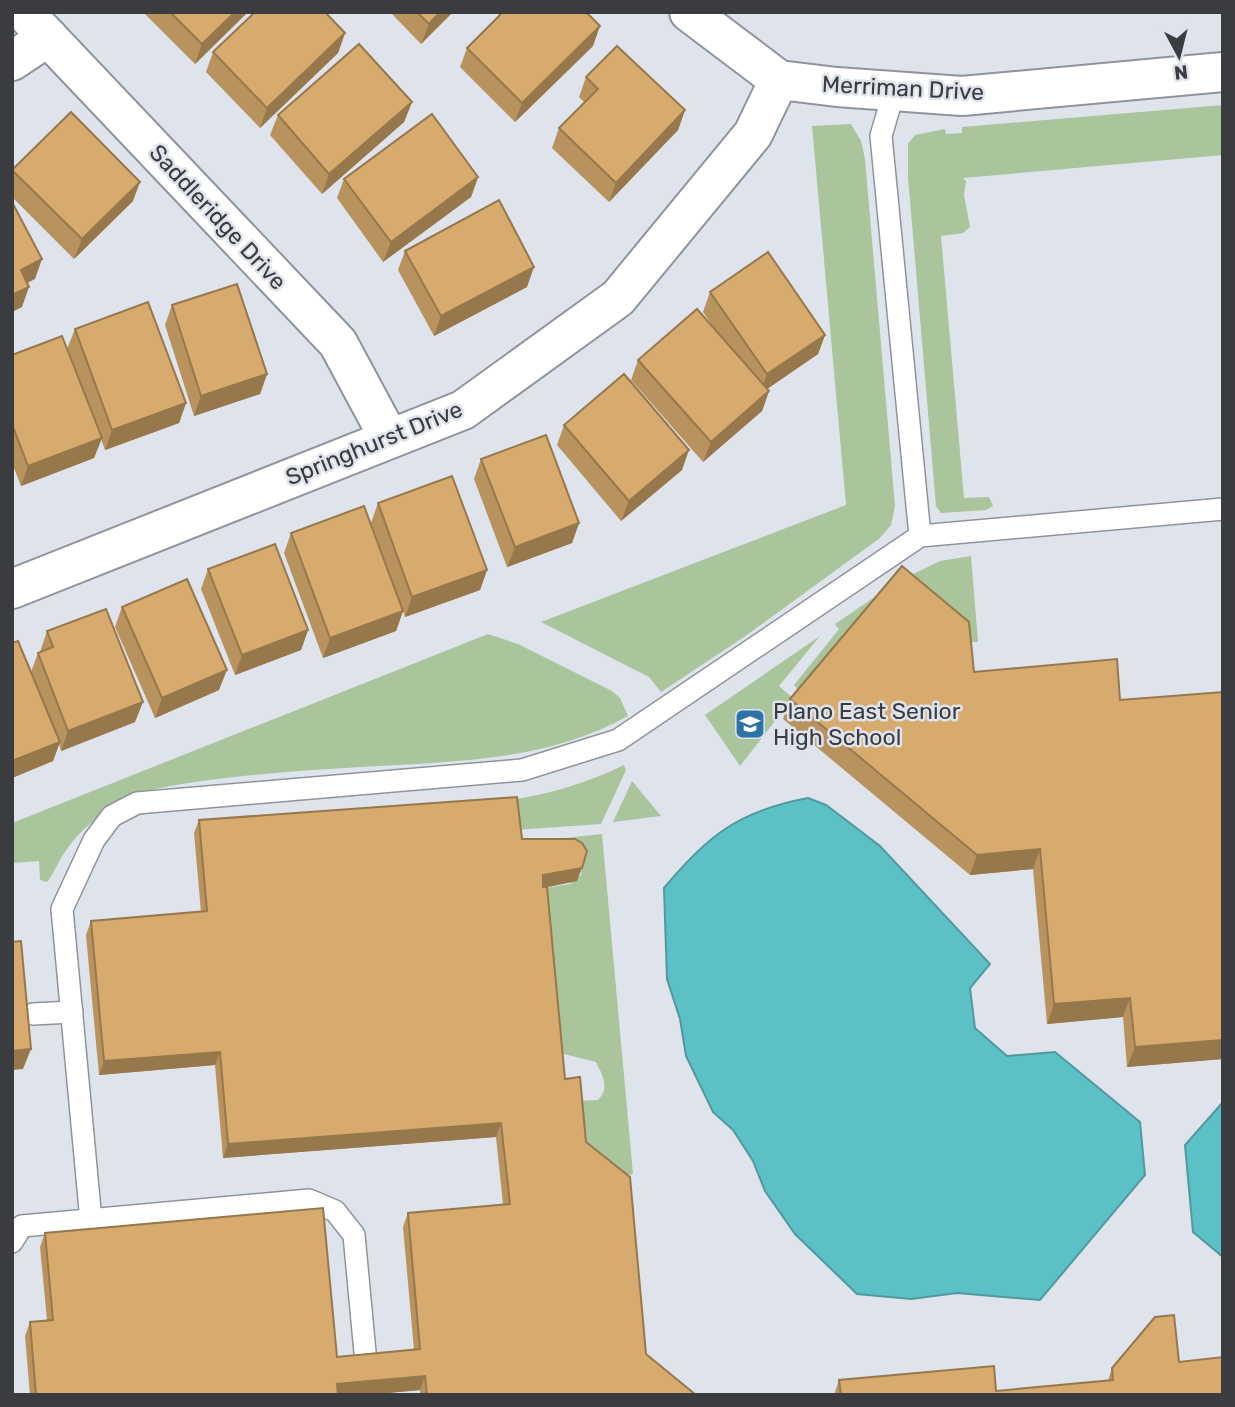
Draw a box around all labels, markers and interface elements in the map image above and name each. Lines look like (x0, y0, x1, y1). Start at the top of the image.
north arrow (1144, 21, 1214, 91)
text: N (1173, 60, 1189, 85)
street label: Merriman Drive (821, 70, 985, 106)
street label: Saddleridge Drive (144, 139, 292, 295)
street label: Springhurst Drive (281, 395, 467, 491)
place label: Plano East Senior High School (773, 697, 961, 751)
school or university icon: Plano East Senior High School (733, 707, 767, 741)

